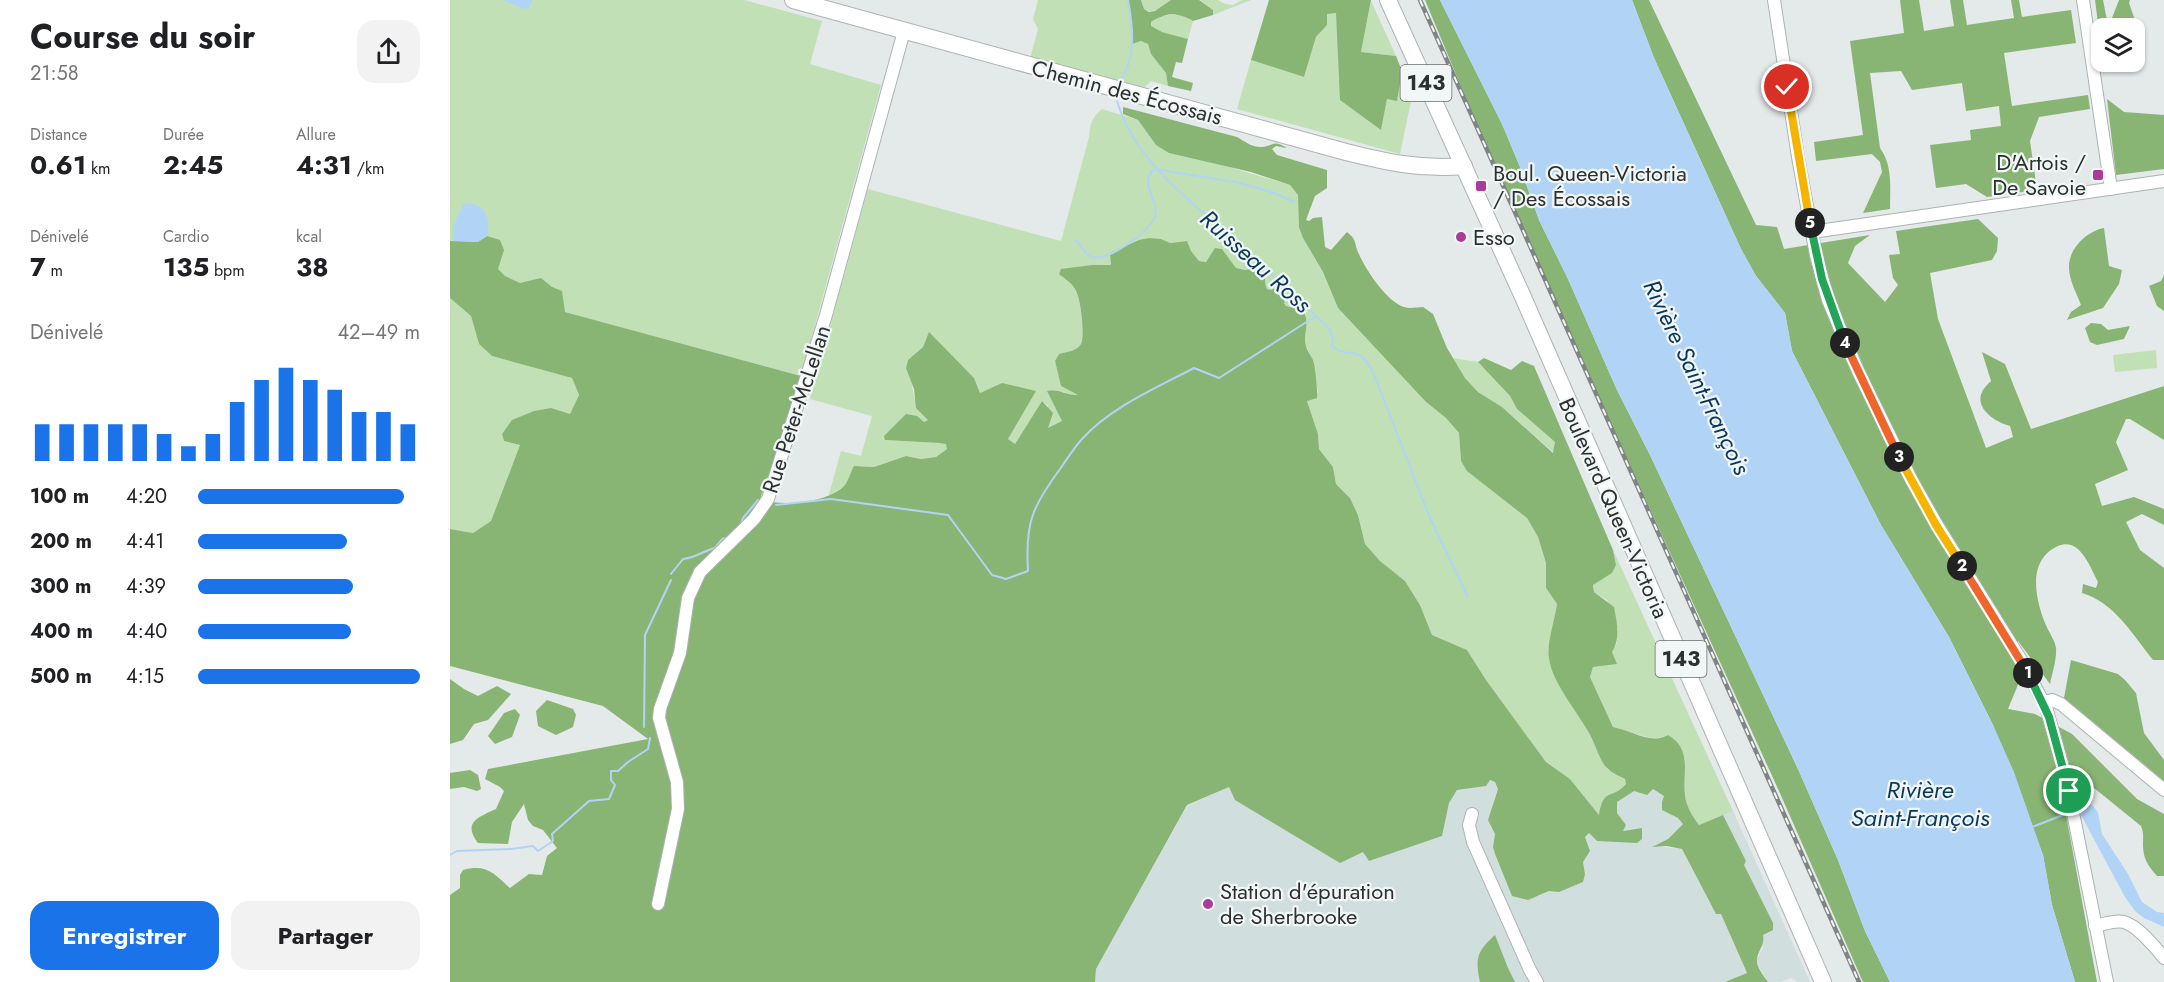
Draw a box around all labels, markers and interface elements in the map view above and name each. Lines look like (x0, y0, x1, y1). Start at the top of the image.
text: Course du soir (30, 13, 255, 60)
map controls (2091, 18, 2145, 72)
button: layers (2091, 18, 2145, 72)
button: share (357, 20, 420, 83)
street label: Chemin des Écossais (1028, 51, 1226, 133)
text: 21:58 (30, 59, 79, 88)
pin (1761, 61, 1812, 112)
road number: 143 (1400, 65, 1452, 101)
icon: check (1770, 70, 1803, 103)
text: Distance (30, 123, 87, 146)
text: Durée (163, 123, 204, 146)
text: Allure (296, 123, 336, 146)
text: 0.61 (30, 146, 86, 184)
text: 2:45 (163, 146, 223, 184)
text: 4:31 (296, 146, 352, 184)
place label: D'Artois / De Savoie (1992, 146, 2086, 203)
text: km (86, 157, 111, 180)
text: /km (352, 157, 384, 180)
place label: Boul. Queen-Victoria / Des Écossais (1493, 157, 1687, 214)
marker: D'Artois / De Savoie (2091, 168, 2105, 182)
marker: Boul. Queen-Victoria / Des Écossais (1474, 179, 1488, 193)
water label: Ruisseau Ross (1193, 201, 1320, 321)
pin: 5 (1795, 208, 1825, 238)
text: 5 (1805, 211, 1815, 234)
place label: Esso (1473, 221, 1515, 253)
text: Dénivelé (30, 225, 89, 248)
text: Cardio (163, 225, 209, 248)
text: kcal (296, 225, 322, 248)
marker: Esso (1454, 230, 1468, 244)
text: 7 (30, 248, 46, 286)
text: 135 (163, 248, 209, 286)
text: 38 (296, 248, 328, 286)
text: m (46, 259, 63, 282)
text: bpm (209, 259, 245, 282)
water label: Rivière Saint-François (1635, 274, 1760, 481)
text: Dénivelé (30, 318, 103, 347)
text: 42–49 m (337, 318, 420, 347)
street label: Rue Peter-McLellan (754, 321, 838, 497)
pin: 4 (1830, 328, 1860, 358)
text: 4 (1839, 331, 1851, 354)
street label: Boulevard Queen-Victoria (1551, 393, 1677, 623)
pin: 3 (1884, 442, 1914, 472)
text: 3 (1894, 445, 1904, 468)
text: 100 m (30, 482, 89, 511)
text: 4:20 (126, 482, 167, 511)
text: 200 m (30, 527, 92, 556)
text: 4:41 (126, 527, 164, 556)
pin: 2 (1947, 551, 1977, 581)
text: 2 (1957, 554, 1967, 577)
text: 300 m (30, 572, 91, 601)
text: 4:39 (126, 572, 166, 601)
text: 400 m (30, 617, 93, 646)
text: 4:40 (126, 617, 167, 646)
road number: 143 (1656, 641, 1706, 677)
pin: 1 (2013, 658, 2043, 688)
text: 1 (2024, 661, 2032, 684)
text: 500 m (30, 662, 92, 691)
text: 4:15 (126, 662, 164, 691)
pin (2043, 765, 2094, 816)
water label: Rivière Saint-François (1851, 772, 1990, 835)
icon: arrive (2052, 774, 2085, 807)
place label: Station d'épuration de Sherbrooke (1220, 875, 1395, 932)
marker: Station d'épuration de Sherbrooke (1201, 897, 1215, 911)
button: Enregistrer (30, 901, 219, 970)
button: Partager (231, 901, 420, 970)

